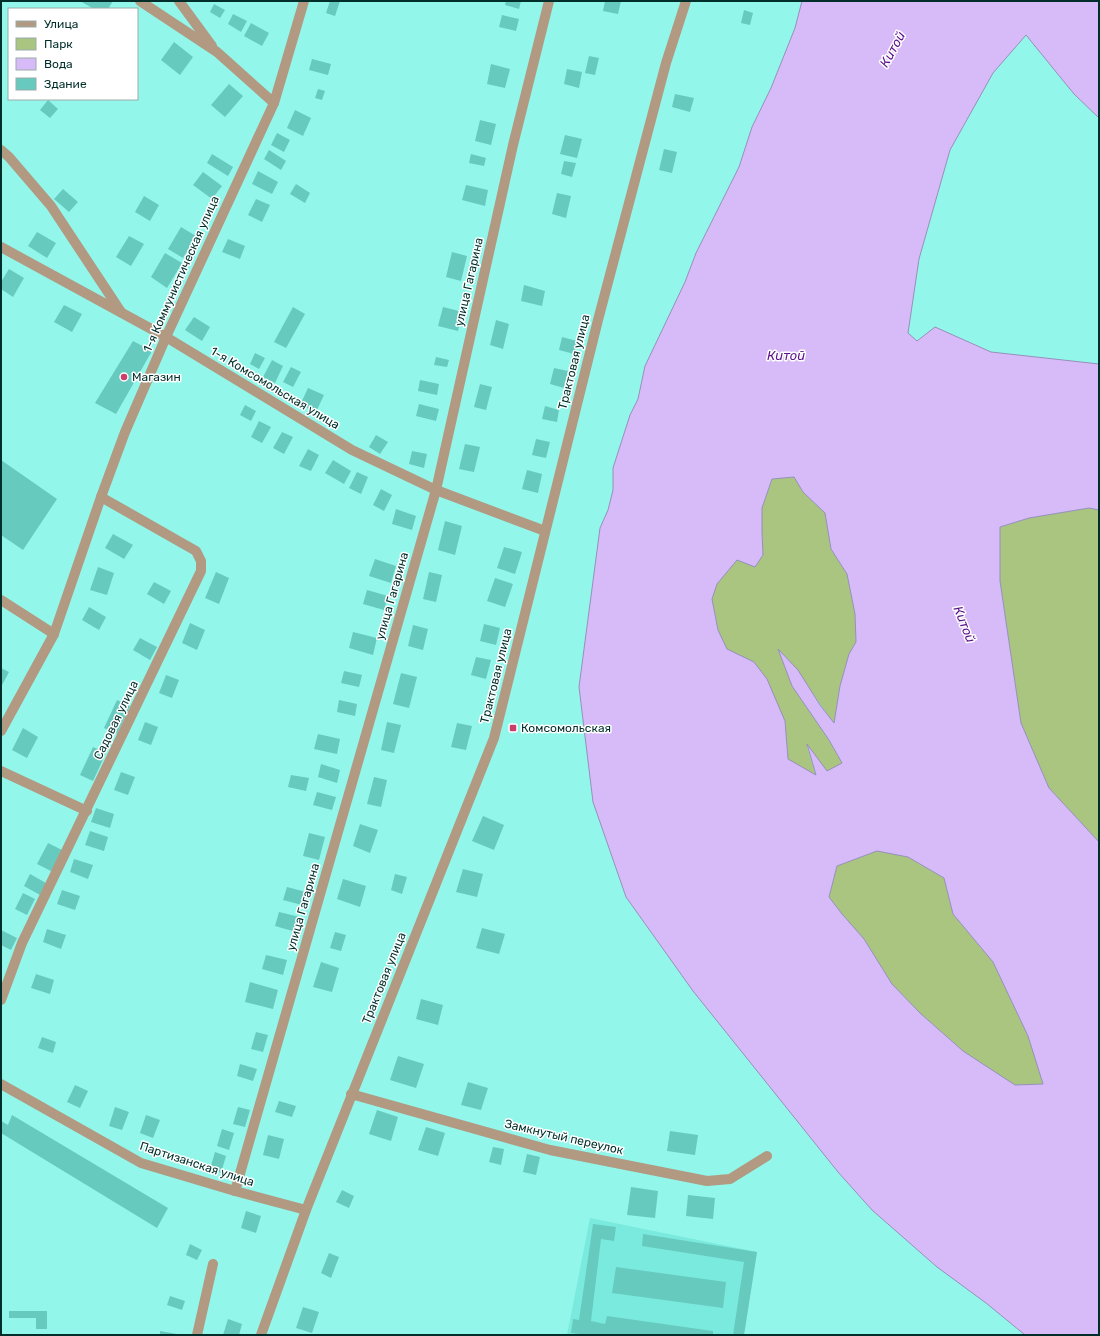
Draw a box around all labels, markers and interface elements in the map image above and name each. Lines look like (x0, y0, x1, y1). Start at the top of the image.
legend (8, 8, 138, 100)
text: Улица (44, 17, 78, 31)
water label: Китой (877, 29, 908, 70)
text: Парк (44, 37, 73, 51)
text: Вода (44, 57, 73, 71)
text: Здание (44, 77, 87, 91)
street label: 1-я Коммунистическая улица (140, 194, 222, 354)
street label: улица Гагарина (452, 236, 486, 328)
street label: Трактовая улица (555, 313, 593, 411)
street label: 1-я Комсомольская улица (208, 344, 342, 432)
water label: Китой (767, 348, 805, 363)
place label: Магазин (132, 370, 181, 384)
marker: Магазин (119, 372, 129, 382)
street label: улица Гагарина (373, 551, 411, 641)
water label: Китой (950, 604, 979, 645)
street label: Трактовая улица (477, 627, 515, 725)
street label: Садовая улица (91, 678, 141, 762)
place label: Комсомольская (521, 721, 611, 735)
marker: Комсомольская (508, 723, 518, 733)
street label: улица Гагарина (284, 862, 322, 952)
street label: Трактовая улица (359, 930, 409, 1026)
street label: Замкнутый переулок (503, 1117, 625, 1158)
street label: Партизанская улица (138, 1139, 256, 1189)

